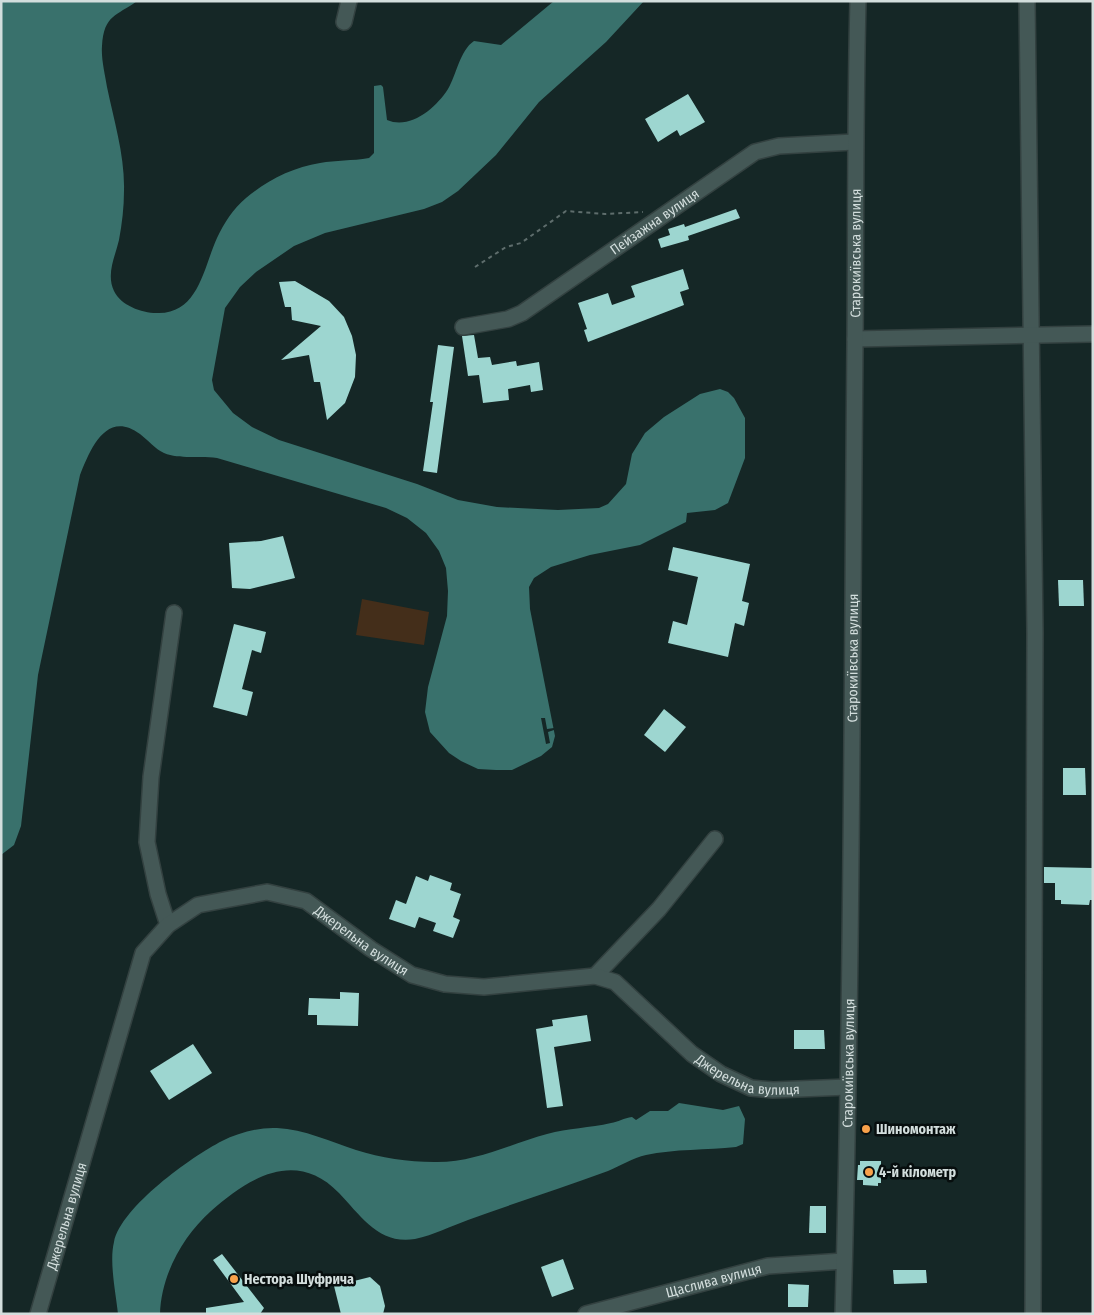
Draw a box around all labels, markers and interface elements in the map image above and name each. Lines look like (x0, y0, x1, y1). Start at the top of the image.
street label: Пейзажна вулиця (607, 185, 702, 258)
street label: Старокиївська вулиця (847, 189, 864, 318)
street label: Старокиївська вулиця (844, 593, 862, 723)
street label: Джерельна вулиця (310, 901, 412, 979)
street label: Старокиївська вулиця (839, 998, 858, 1128)
street label: Джерельна вулиця (691, 1050, 800, 1099)
place label: Шиномонтаж (876, 1121, 956, 1138)
marker: Шиномонтаж (860, 1123, 872, 1135)
street label: Джерельна вулиця (43, 1160, 90, 1273)
place label: 4-й кілометр (879, 1164, 957, 1181)
marker: 4-й кілометр (863, 1166, 875, 1178)
street label: Щаслива вулиця (664, 1260, 763, 1301)
place label: Нестора Шуфрича (244, 1271, 354, 1288)
marker: Нестора Шуфрича (228, 1273, 240, 1285)

